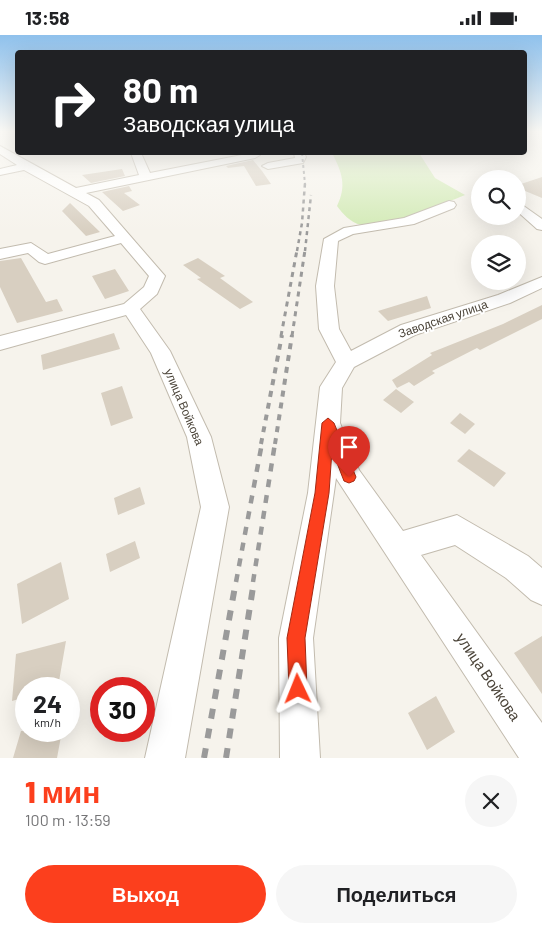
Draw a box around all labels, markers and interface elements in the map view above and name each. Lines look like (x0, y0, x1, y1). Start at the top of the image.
text: 13:58 (25, 6, 69, 29)
text: 80 m (123, 68, 198, 110)
icon: right (40, 70, 105, 135)
text: Заводская улица (123, 110, 295, 136)
map controls (471, 170, 526, 290)
button: search (471, 170, 526, 225)
button: layers (471, 235, 526, 290)
street label: Заводская улица (396, 296, 490, 341)
street label: улица Войкова (162, 366, 207, 448)
pin (328, 426, 370, 477)
icon: arrive (335, 433, 363, 461)
street label: улица Войкова (453, 629, 525, 724)
position arrow (271, 662, 323, 714)
speed limit sign: 30 (90, 677, 155, 742)
text: 24 (33, 688, 62, 718)
text: km/h (34, 715, 61, 729)
text: 1 мин (25, 773, 100, 809)
button: close (465, 775, 517, 827)
text: 100 m · 13:59 (25, 810, 111, 829)
button: Выход (25, 865, 266, 923)
button: Поделиться (276, 865, 517, 923)

